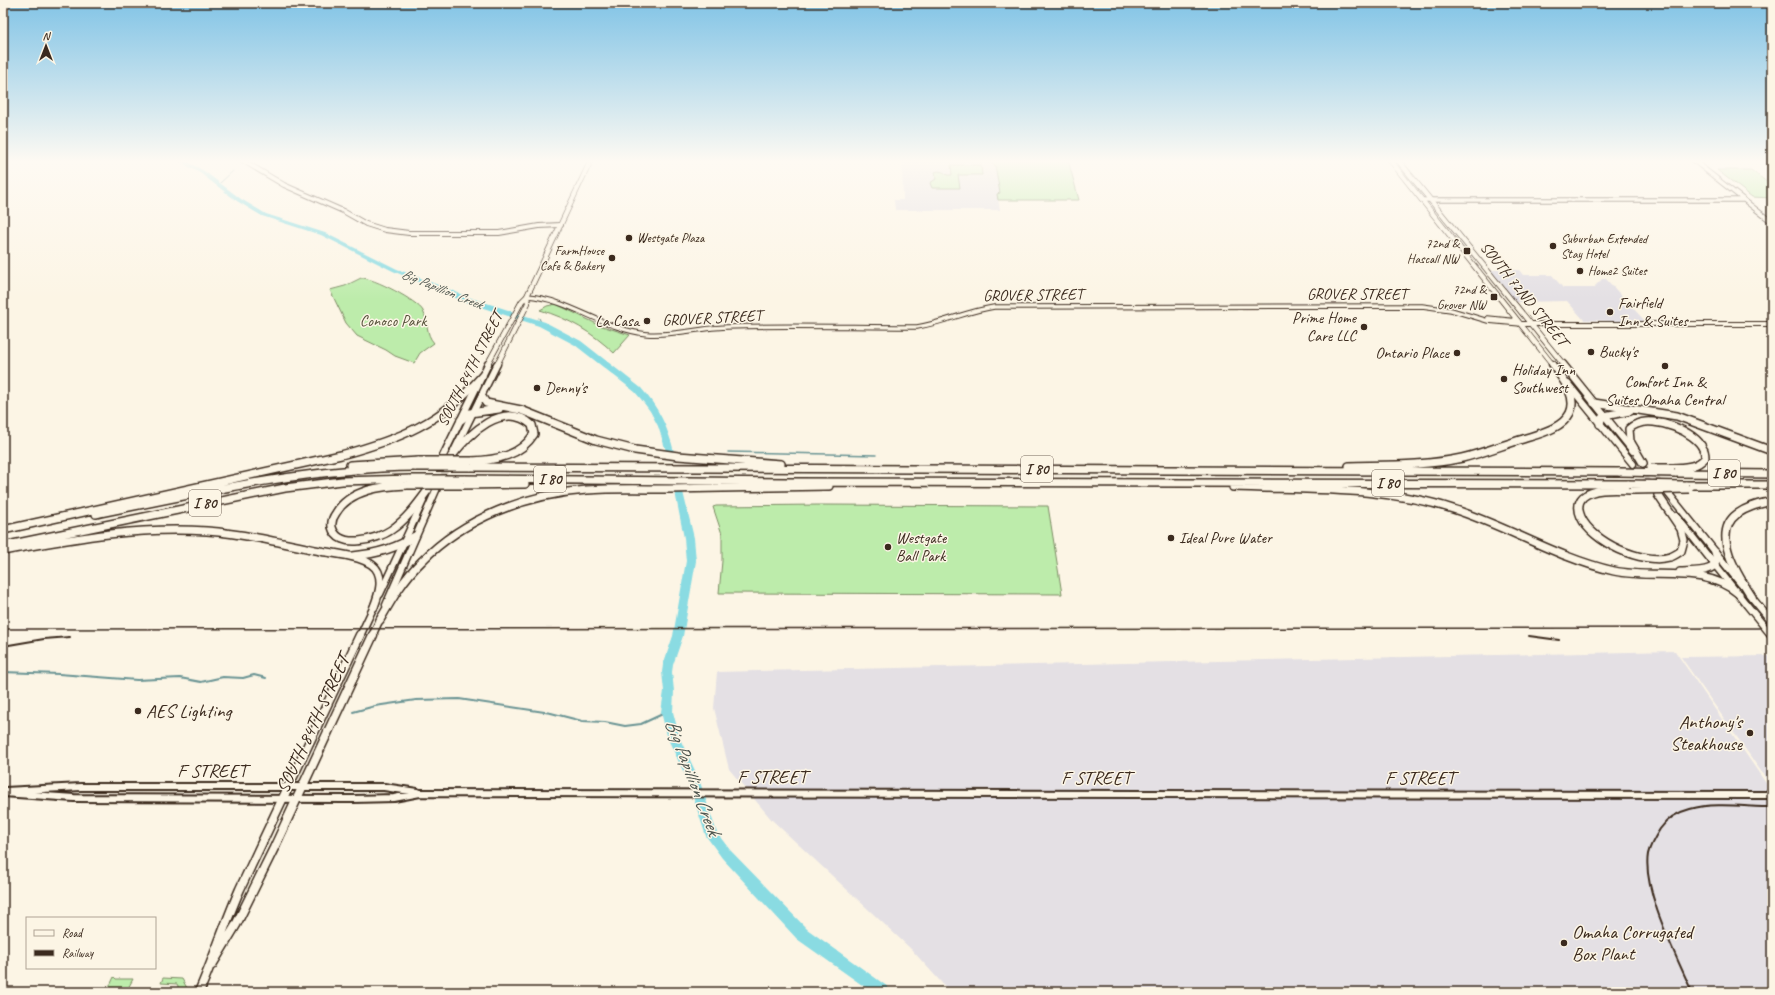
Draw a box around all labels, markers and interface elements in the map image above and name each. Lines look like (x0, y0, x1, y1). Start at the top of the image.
north arrow (26, 26, 66, 66)
text: N (43, 29, 52, 43)
place label: Westgate Plaza (637, 230, 705, 246)
place label: Suburban Extended Stay Hotel (1561, 231, 1649, 262)
marker: Westgate Plaza (624, 233, 634, 243)
place label: 72nd & Hascall NW (1407, 236, 1461, 267)
street label: SOUTH 72ND STREET (1476, 238, 1575, 354)
marker: Suburban Extended Stay Hotel (1548, 241, 1558, 251)
place label: FarmHouse Cafe & Bakery (540, 243, 606, 274)
marker: 72nd & Hascall NW (1462, 246, 1472, 256)
marker: FarmHouse Cafe & Bakery (607, 253, 617, 263)
place label: Home2 Suites (1588, 263, 1648, 279)
water label: Big Papillion Creek (399, 265, 488, 314)
marker: Home2 Suites (1575, 266, 1585, 276)
place label: 72nd & Grover NW (1437, 282, 1488, 313)
street label: GROVER STREET (983, 284, 1087, 306)
street label: GROVER STREET (1307, 284, 1411, 304)
marker: 72nd & Grover NW (1489, 292, 1499, 302)
place label: Fairfield Inn & Suites (1618, 293, 1689, 331)
street label: SOUTH 84TH STREET (432, 304, 510, 430)
street label: GROVER STREET (662, 305, 766, 331)
marker: Fairfield Inn & Suites (1605, 307, 1615, 317)
place label: Prime Home Care LLC (1292, 308, 1358, 346)
park label: Conoco Park (360, 311, 427, 331)
place label: La Casa (595, 311, 640, 331)
marker: La Casa (642, 316, 652, 326)
marker: Prime Home Care LLC (1359, 322, 1369, 332)
place label: Bucky's (1599, 342, 1639, 362)
place label: Ontario Place (1375, 343, 1451, 363)
marker: Bucky's (1586, 347, 1596, 357)
marker: Ontario Place (1452, 348, 1462, 358)
place label: Holiday Inn Southwest (1512, 360, 1576, 398)
marker: Comfort Inn & Suites Omaha Central (1660, 361, 1670, 371)
place label: Comfort Inn & Suites Omaha Central (1606, 372, 1728, 410)
marker: Holiday Inn Southwest (1499, 374, 1509, 384)
place label: Denny's (545, 378, 588, 398)
marker: Denny's (532, 383, 542, 393)
road number: I 80 (1021, 456, 1053, 482)
road number: I 80 (1708, 460, 1740, 486)
road number: I 80 (534, 466, 566, 492)
road number: I 80 (1372, 470, 1404, 496)
road number: I 80 (189, 490, 221, 516)
place label: Westgate Ball Park (896, 528, 948, 566)
place label: Ideal Pure Water (1179, 528, 1273, 548)
marker: Ideal Pure Water (1166, 533, 1176, 543)
marker: Westgate Ball Park (883, 542, 893, 552)
street label: SOUTH 84TH STREET (270, 646, 358, 797)
place label: AES Lighting (146, 699, 232, 723)
marker: AES Lighting (133, 706, 143, 716)
place label: Anthony's Steakhouse (1670, 710, 1745, 756)
water label: Big Papillion Creek (659, 715, 728, 842)
marker: Anthony's Steakhouse (1745, 728, 1755, 738)
street label: F STREET (177, 759, 252, 783)
street label: F STREET (737, 765, 812, 789)
street label: F STREET (1061, 766, 1136, 790)
street label: F STREET (1385, 766, 1460, 790)
legend (26, 917, 156, 969)
place label: Omaha Corrugated Box Plant (1572, 920, 1696, 966)
text: Road (62, 925, 84, 941)
marker: Omaha Corrugated Box Plant (1559, 938, 1569, 948)
text: Railway (62, 945, 94, 961)

